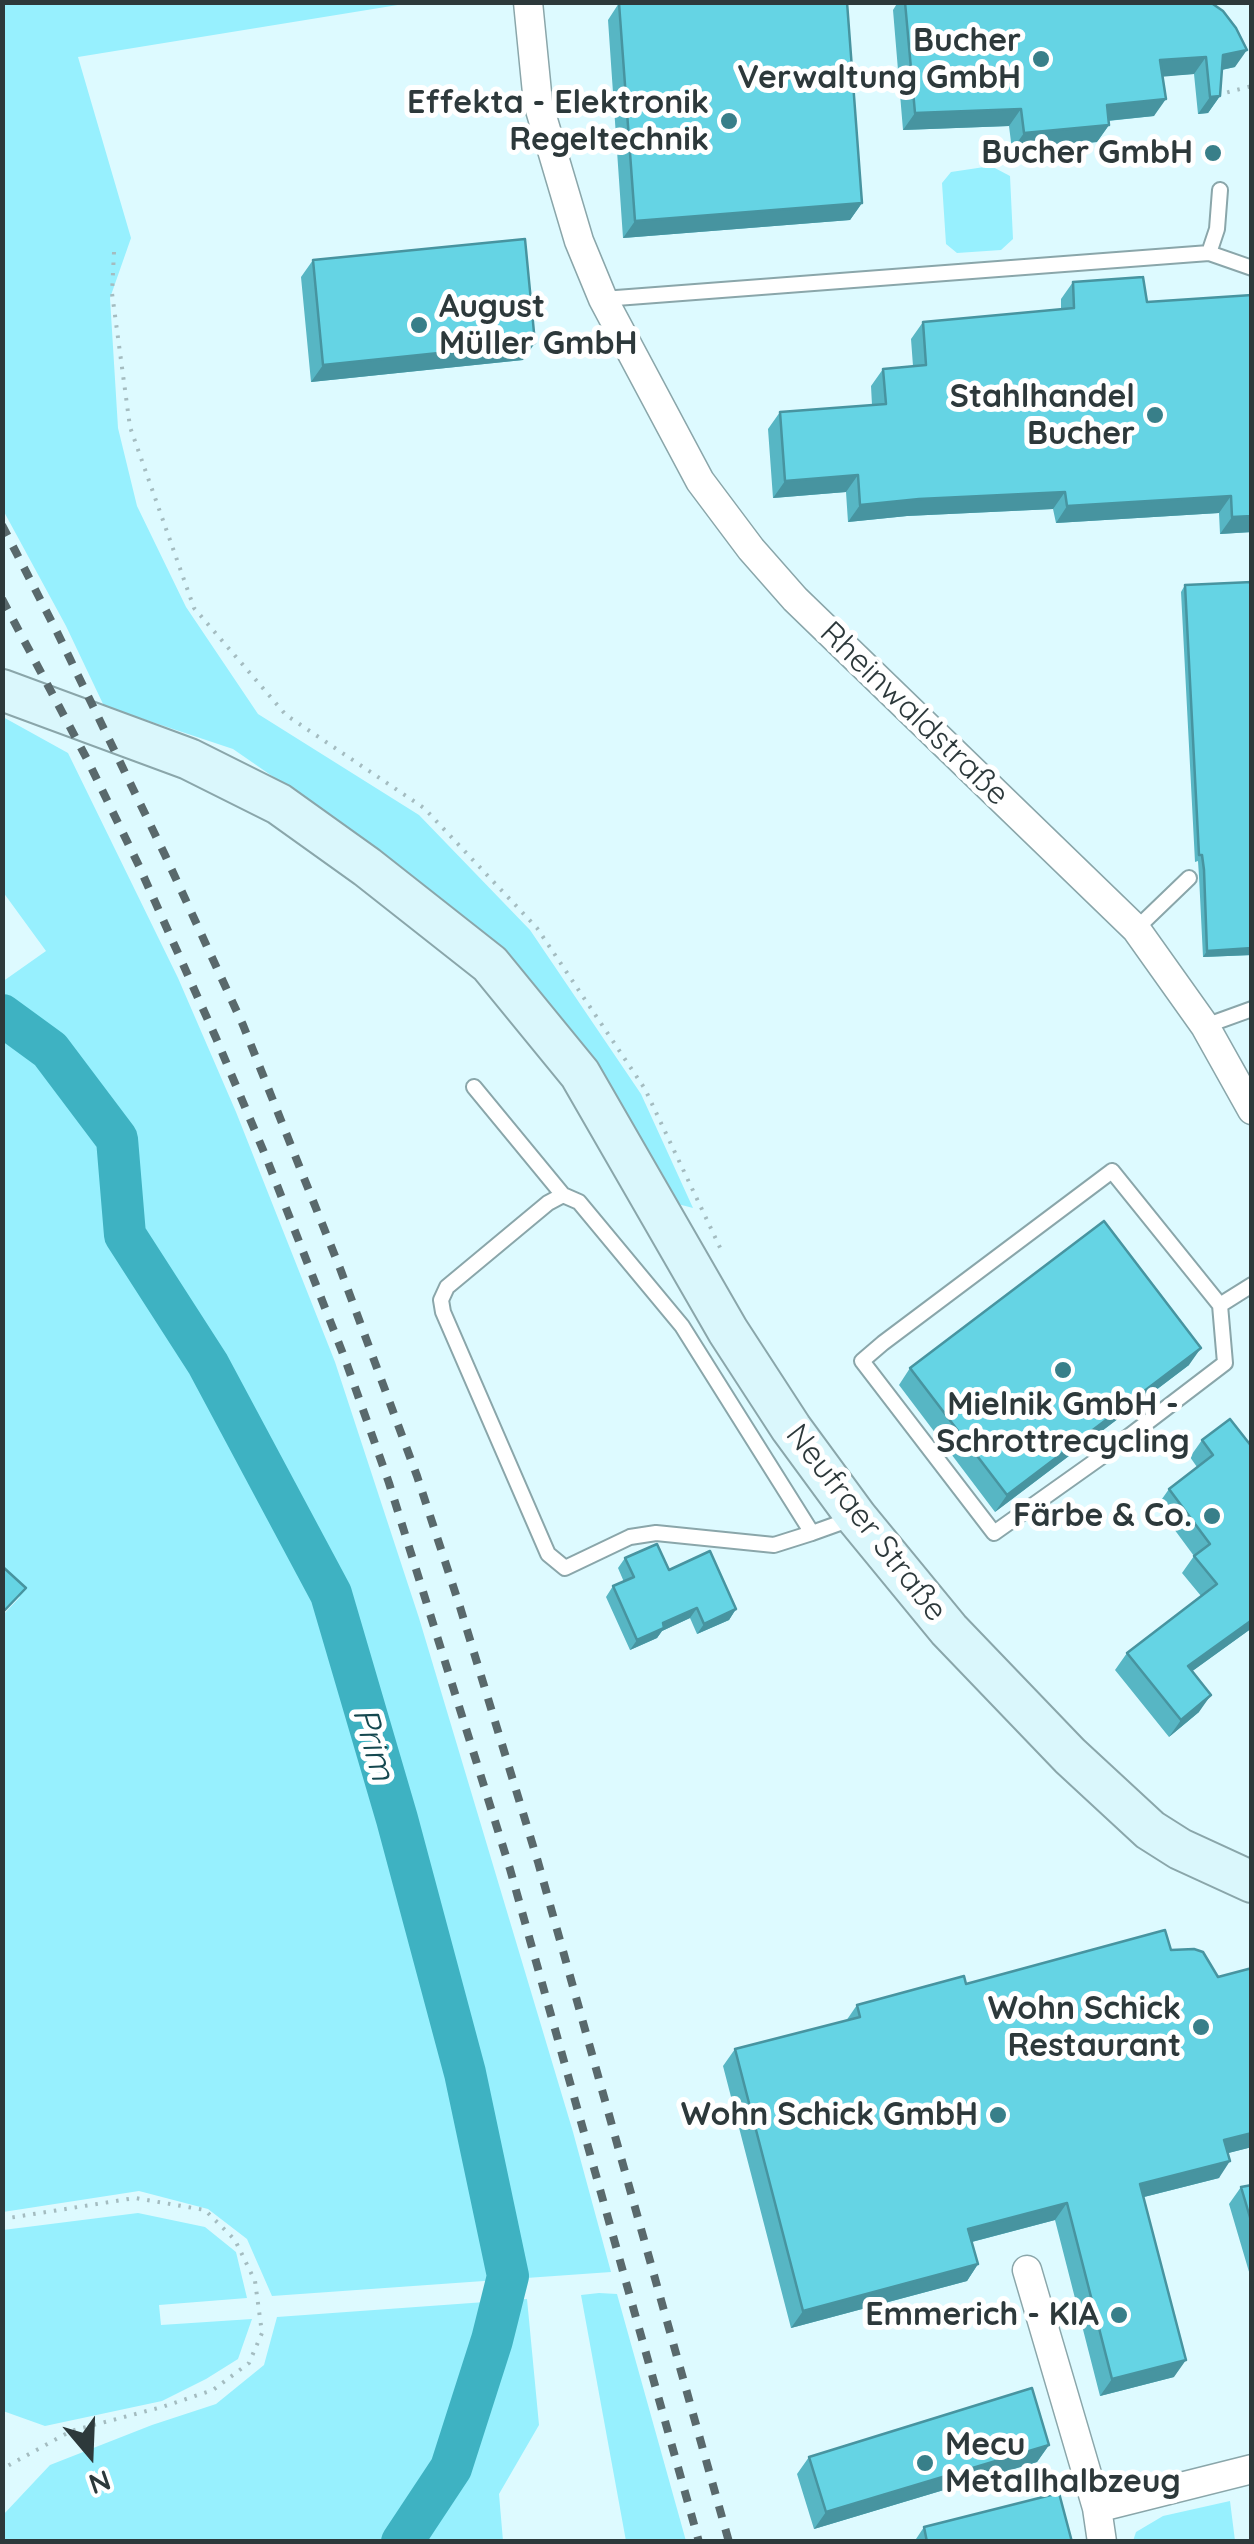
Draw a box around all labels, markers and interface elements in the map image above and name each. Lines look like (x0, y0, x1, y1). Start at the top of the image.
place label: Bucher Verwaltung GmbH (737, 22, 1021, 97)
marker: Bucher Verwaltung GmbH (1030, 48, 1052, 70)
place label: Effekta - Elektronik Regeltechnik (407, 84, 709, 159)
marker: Effekta - Elektronik Regeltechnik (718, 110, 740, 132)
place label: Bucher GmbH (981, 134, 1193, 172)
marker: Bucher GmbH (1202, 142, 1224, 164)
place label: August Müller GmbH (439, 288, 638, 363)
marker: August Müller GmbH (408, 314, 430, 336)
place label: Stahlhandel Bucher (950, 378, 1135, 453)
marker: Stahlhandel Bucher (1144, 404, 1166, 426)
street label: Rheinwaldstraße (812, 614, 1016, 814)
marker: Mielnik GmbH - Schrottrecycling (1052, 1359, 1074, 1381)
place label: Mielnik GmbH - Schrottrecycling (936, 1386, 1190, 1461)
street label: Neufraer Straße (777, 1417, 955, 1629)
place label: Färbe & Co. (1013, 1497, 1192, 1535)
marker: Färbe & Co. (1201, 1505, 1223, 1527)
water label: Prim (343, 1703, 403, 1785)
place label: Wohn Schick Restaurant (988, 1990, 1181, 2065)
marker: Wohn Schick Restaurant (1190, 2016, 1212, 2038)
place label: Wohn Schick GmbH (681, 2096, 978, 2134)
marker: Wohn Schick GmbH (987, 2104, 1009, 2126)
place label: Emmerich - KIA (865, 2296, 1099, 2334)
marker: Emmerich - KIA (1108, 2304, 1130, 2326)
north arrow (40, 2404, 140, 2504)
place label: Mecu Metallhalbzeug (945, 2426, 1181, 2501)
marker: Mecu Metallhalbzeug (914, 2452, 936, 2474)
text: N (84, 2463, 115, 2503)

